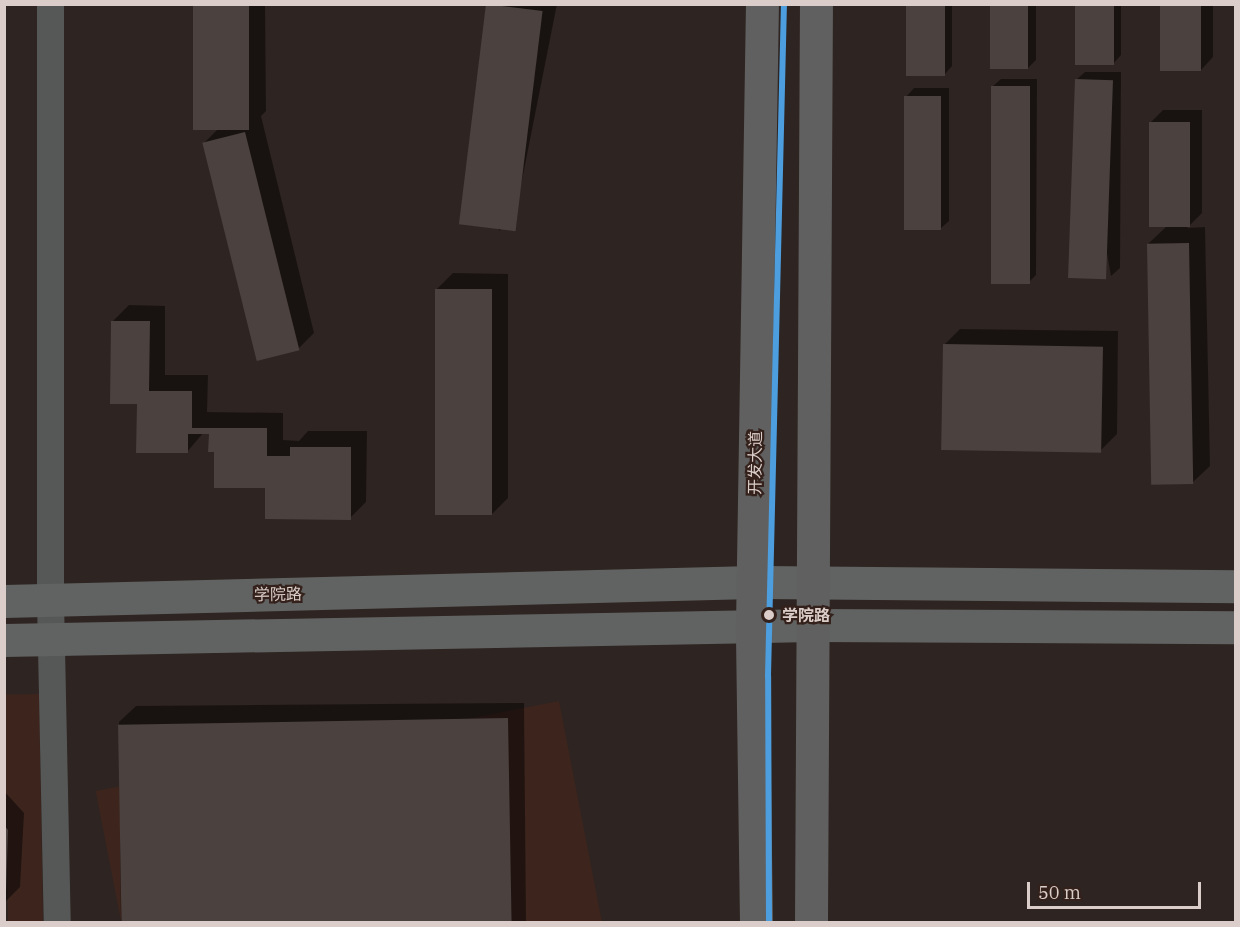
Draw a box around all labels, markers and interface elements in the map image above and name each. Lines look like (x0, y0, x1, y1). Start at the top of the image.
street label: 开发大道 (745, 431, 765, 495)
street label: 学院路 (254, 584, 302, 604)
place label: 学院路 (782, 605, 830, 625)
marker: 学院路 (760, 606, 778, 624)
scale bar (1030, 870, 1204, 908)
text: 50 m (1038, 881, 1081, 904)

